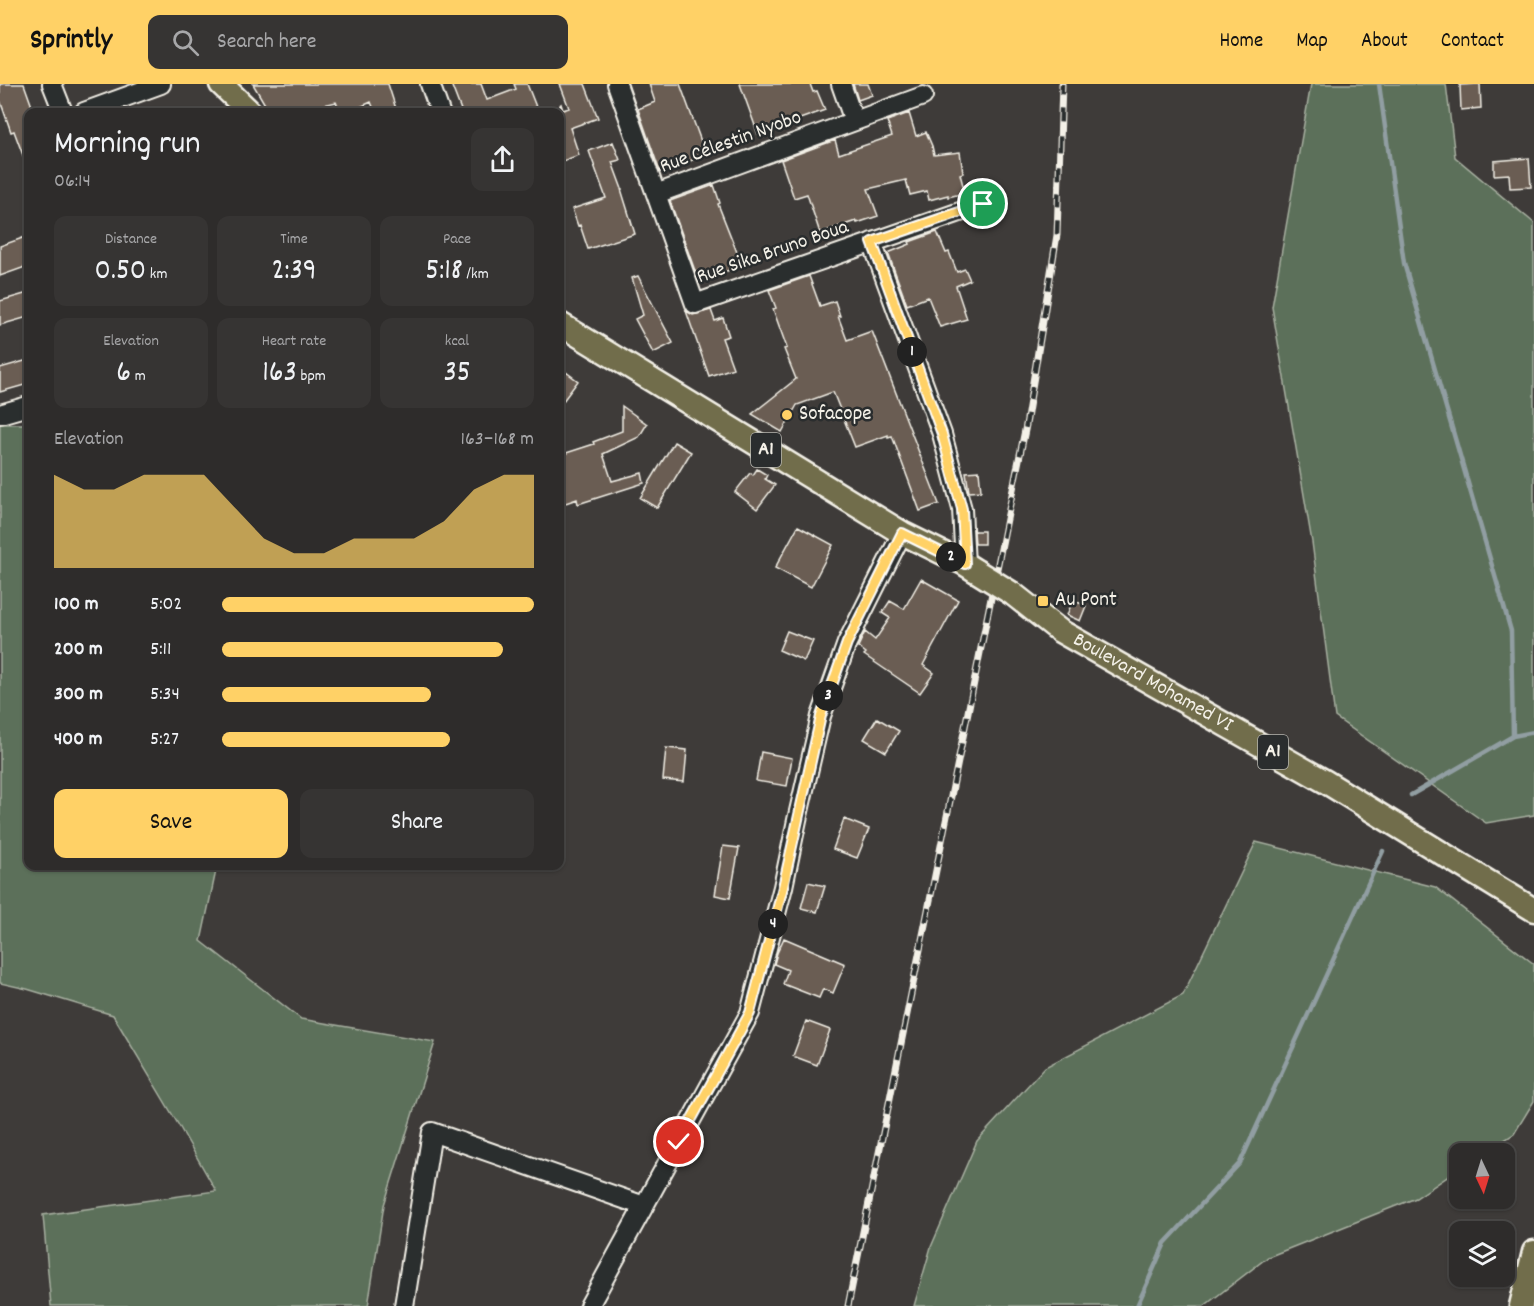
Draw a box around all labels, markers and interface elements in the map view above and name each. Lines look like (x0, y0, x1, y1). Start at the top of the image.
search box (148, 15, 568, 69)
text: Sprintly (30, 22, 112, 62)
icon: search (169, 26, 202, 59)
text: Search here (217, 27, 316, 58)
text: Home (1219, 27, 1263, 57)
text: Map (1296, 27, 1328, 57)
text: About (1361, 27, 1408, 57)
text: Contact (1441, 27, 1504, 57)
street label: Rue Célestin Nyobo (656, 103, 806, 183)
text: Morning run (54, 122, 201, 169)
button: share (471, 128, 534, 191)
text: 06:14 (54, 168, 91, 196)
pin (957, 178, 1008, 229)
icon: arrive (966, 187, 999, 220)
street label: Rue Sika Bruno Boua (693, 213, 854, 293)
text: Distance (105, 228, 157, 251)
text: Time (280, 228, 308, 251)
text: Pace (443, 228, 471, 251)
text: 0.50 (95, 251, 146, 294)
text: 2:39 (271, 251, 317, 294)
text: 5:18 (425, 251, 463, 294)
text: km (146, 263, 167, 286)
text: /km (463, 263, 489, 286)
text: Elevation (103, 330, 159, 353)
text: Heart rate (262, 330, 326, 353)
text: kcal (445, 330, 469, 353)
pin: 1 (897, 337, 927, 367)
text: 1 (910, 340, 914, 363)
text: 6 (116, 353, 131, 396)
text: 163 (262, 353, 297, 396)
text: 35 (443, 353, 471, 396)
text: m (131, 365, 146, 388)
text: bpm (297, 365, 326, 388)
place label: Sofacope (799, 400, 872, 430)
marker: Sofacope (780, 408, 794, 422)
text: Elevation (54, 426, 124, 454)
text: 163–168 m (461, 426, 534, 454)
road number: A1 (751, 433, 781, 467)
pin: 2 (936, 542, 966, 572)
text: 2 (948, 545, 955, 568)
place label: Au Pont (1055, 586, 1117, 616)
text: 100 m (54, 591, 99, 619)
text: 5:02 (150, 591, 182, 619)
marker: Au Pont (1036, 594, 1050, 608)
street label: Boulevard Mohamed VI (1067, 626, 1238, 741)
text: 200 m (54, 636, 103, 664)
text: 5:11 (150, 636, 171, 664)
text: 300 m (54, 681, 103, 709)
text: 5:34 (150, 681, 180, 709)
pin: 3 (813, 681, 843, 711)
text: 3 (824, 684, 832, 707)
text: 400 m (54, 726, 102, 754)
text: 5:27 (150, 726, 179, 754)
road number: A1 (1258, 735, 1288, 769)
button: Save (54, 789, 288, 858)
button: Share (300, 789, 534, 858)
pin: 4 (758, 909, 788, 939)
text: 4 (770, 912, 776, 935)
pin (653, 1116, 704, 1167)
icon: check (662, 1125, 695, 1158)
north arrow (1449, 1143, 1515, 1209)
map controls (1449, 1143, 1515, 1287)
button: layers (1449, 1221, 1515, 1287)

